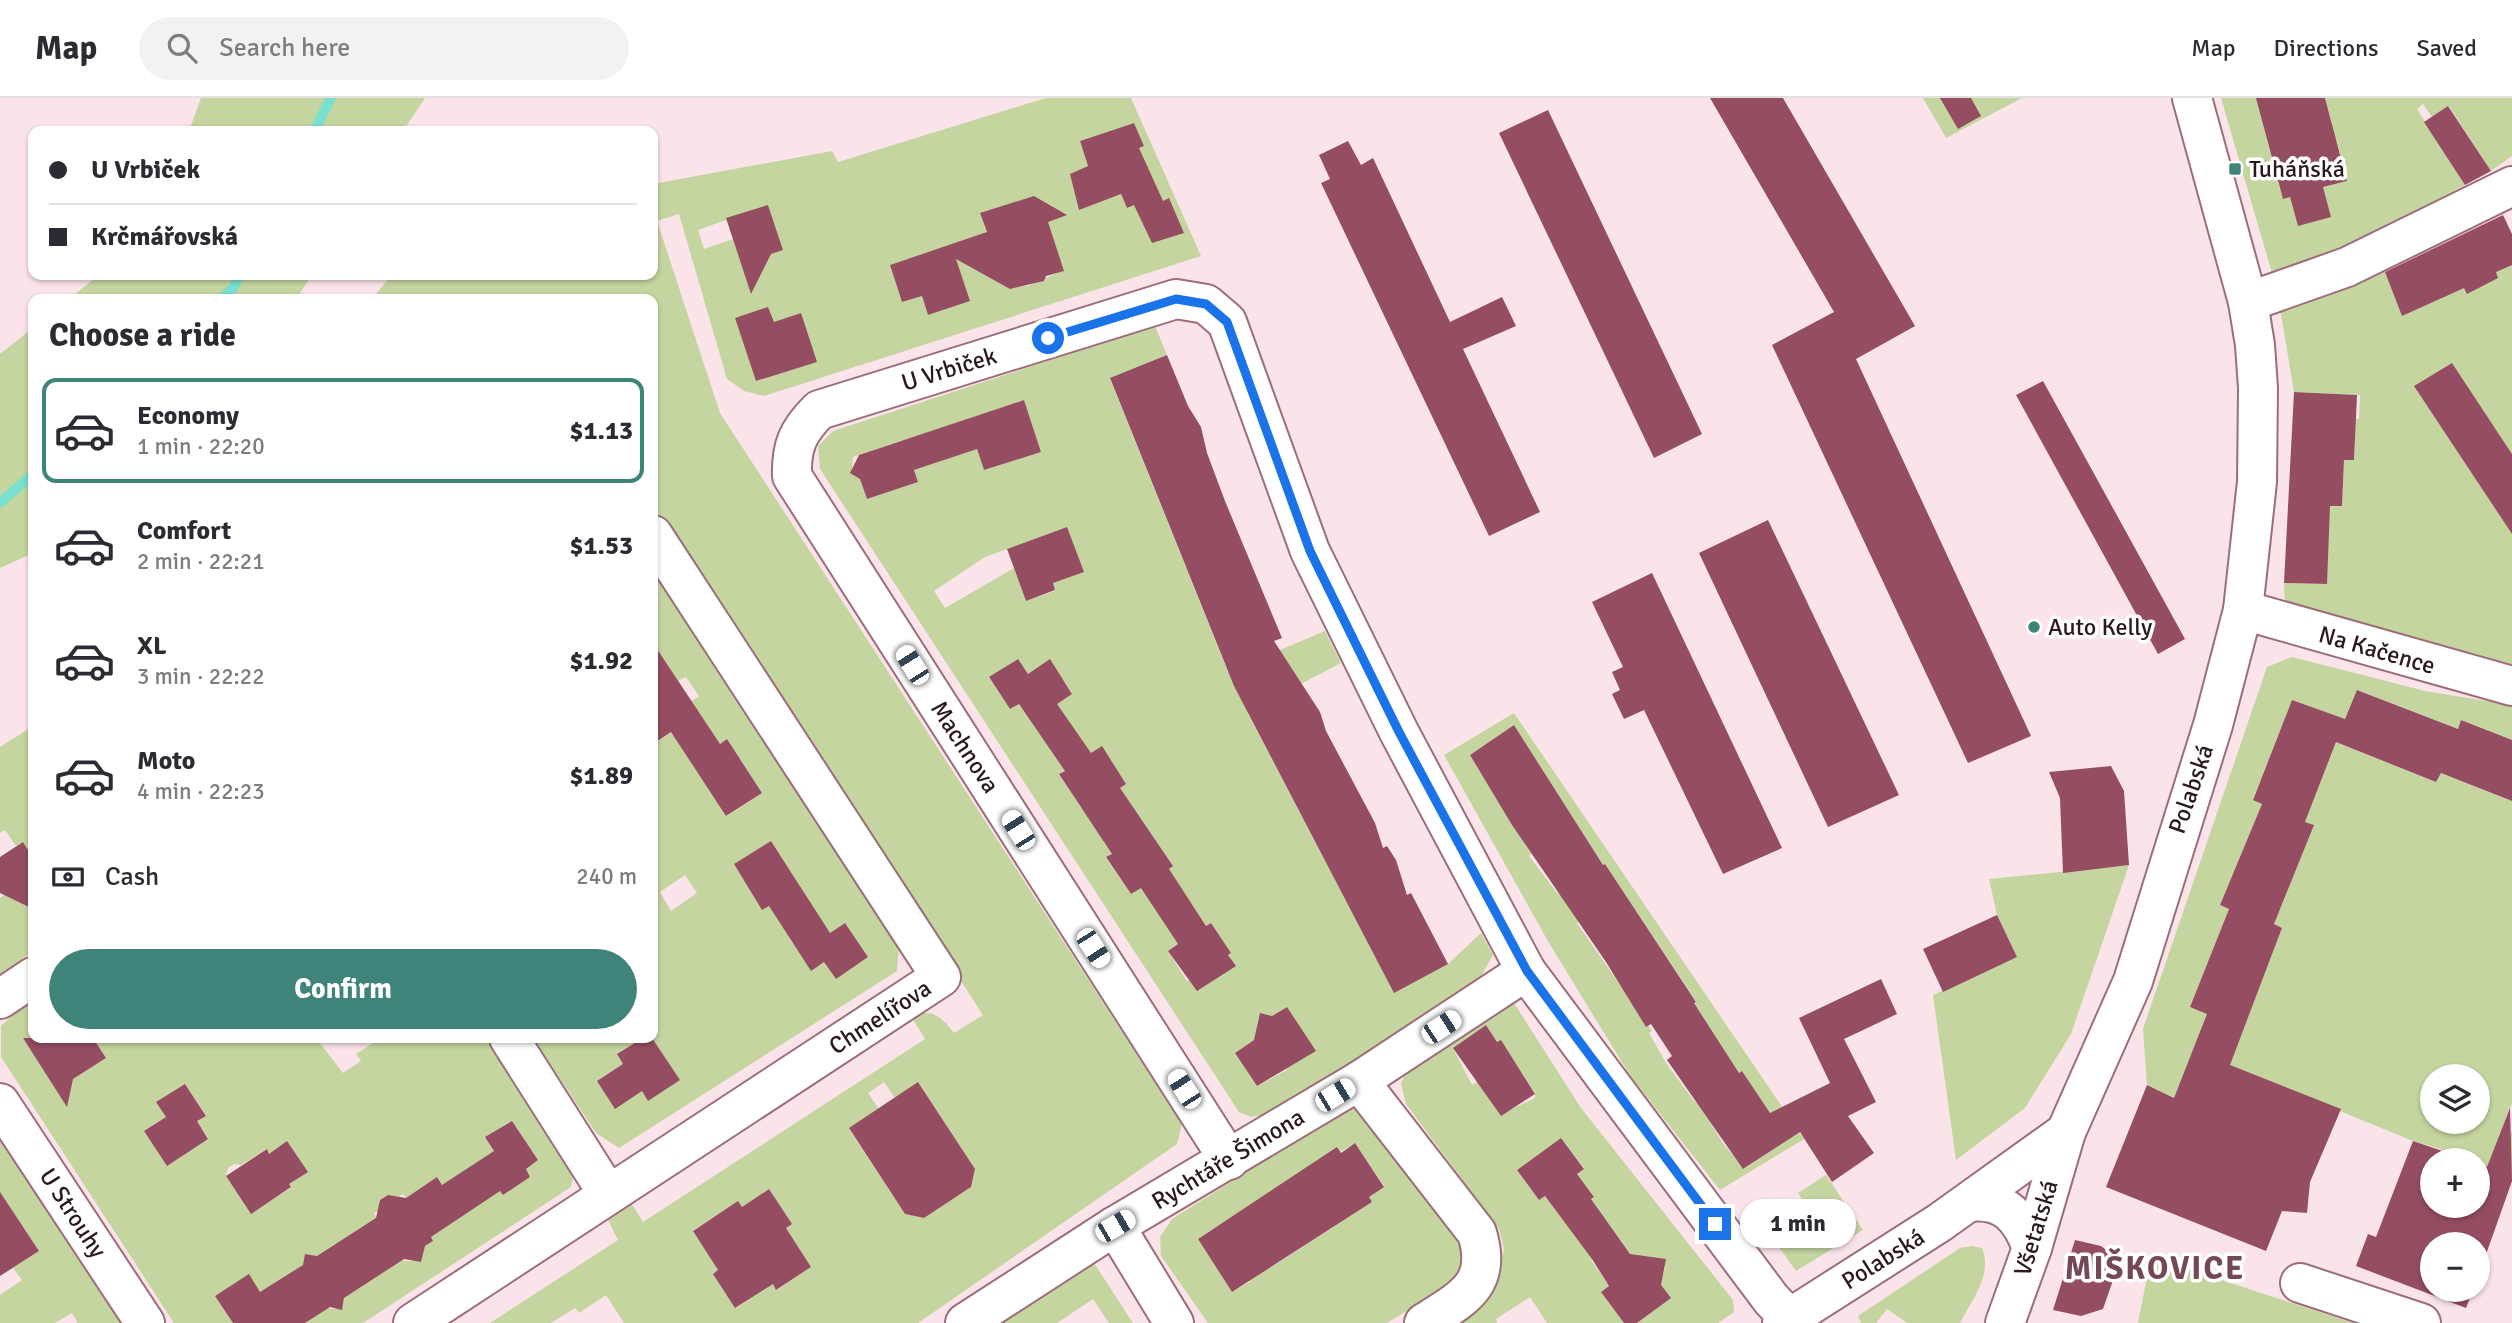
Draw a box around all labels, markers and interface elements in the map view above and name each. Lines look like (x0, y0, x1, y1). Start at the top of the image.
search box (139, 17, 629, 80)
text: Map (35, 28, 97, 69)
icon: search (163, 29, 201, 67)
text: Search here (219, 32, 350, 64)
text: Map (2191, 33, 2236, 63)
text: Directions (2274, 33, 2379, 63)
text: Saved (2417, 33, 2477, 63)
text: U Vrbiček (91, 154, 200, 186)
place label: Tuháňská (2249, 154, 2345, 184)
marker: Tuháňská (2227, 161, 2243, 177)
text: Krčmářovská (91, 221, 238, 253)
text: Choose a ride (49, 316, 236, 355)
route start (1032, 322, 1064, 354)
street label: U Vrbiček (898, 340, 1000, 398)
icon: car (53, 399, 116, 462)
text: Economy (137, 400, 239, 432)
text: $1.13 (569, 415, 633, 447)
text: 1 min · 22:20 (137, 432, 265, 461)
icon: car (53, 514, 116, 577)
text: Comfort (137, 515, 231, 547)
text: $1.53 (569, 530, 633, 562)
text: 2 min · 22:21 (137, 547, 265, 576)
place label: Auto Kelly (2048, 612, 2152, 642)
marker: Auto Kelly (2026, 619, 2042, 635)
street label: Na Kačence (2315, 619, 2439, 681)
icon: car (53, 629, 116, 692)
text: XL (137, 630, 167, 662)
car (892, 642, 933, 688)
text: $1.92 (569, 645, 633, 677)
text: 3 min · 22:22 (137, 662, 265, 691)
street label: Machnova (924, 695, 1006, 799)
street label: Polabská (2162, 741, 2220, 837)
icon: car (53, 744, 116, 807)
text: Moto (137, 745, 195, 777)
text: $1.89 (569, 760, 633, 792)
text: 4 min · 22:23 (137, 777, 265, 806)
car (998, 807, 1039, 853)
icon: cash (49, 858, 87, 896)
text: Cash (105, 861, 159, 893)
text: 240 m (576, 862, 637, 891)
car (1073, 925, 1114, 971)
button: Confirm (49, 949, 637, 1029)
street label: Chmelířova (823, 973, 937, 1061)
car (1418, 1007, 1465, 1047)
map controls (2420, 1064, 2490, 1302)
button: layers (2420, 1064, 2490, 1134)
car (1164, 1066, 1205, 1112)
car (1312, 1075, 1359, 1115)
street label: Rychtáře Šimona (1146, 1102, 1310, 1216)
button: + (2420, 1148, 2490, 1218)
street label: U Strouhy (33, 1162, 113, 1264)
street label: Všetatská (2007, 1176, 2065, 1280)
callout: 1 min (1740, 1200, 1855, 1248)
car (1092, 1206, 1139, 1246)
route end (1699, 1208, 1731, 1240)
text: 1 min (1770, 1209, 1826, 1238)
street label: Polabská (1836, 1222, 1930, 1296)
button: − (2420, 1232, 2490, 1302)
district label: MIŠKOVICE (2065, 1248, 2245, 1288)

